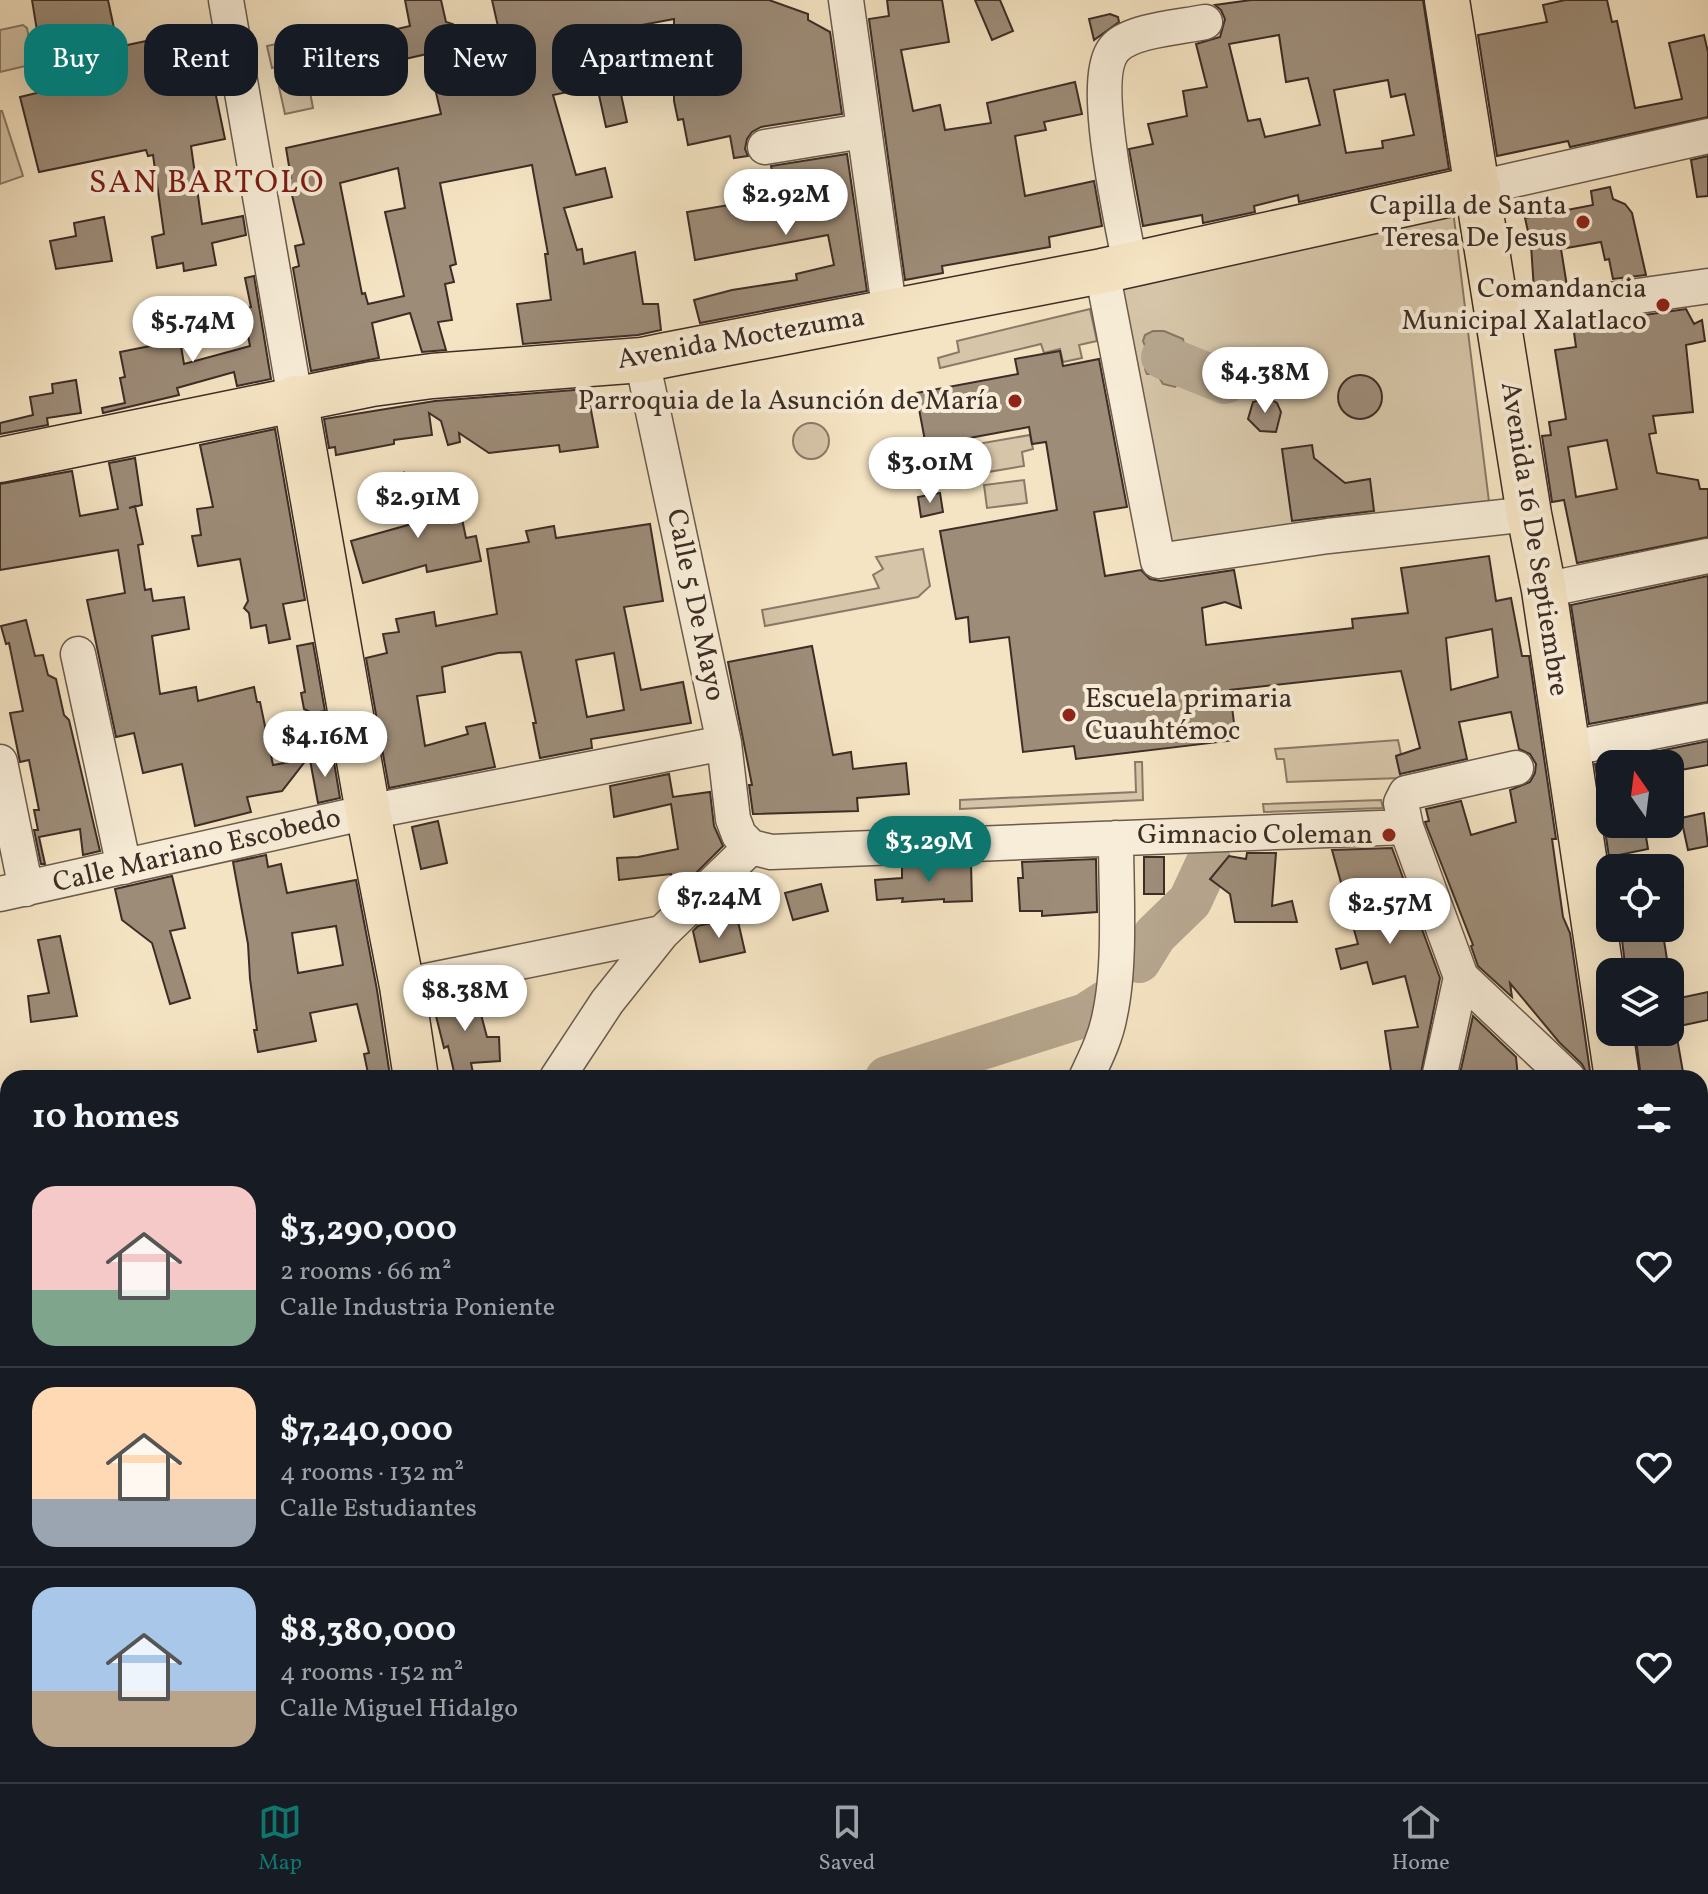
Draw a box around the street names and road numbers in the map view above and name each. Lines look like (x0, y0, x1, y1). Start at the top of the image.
street label: Avenida Moctezuma (614, 298, 868, 380)
street label: Avenida 16 De Septiembre (1490, 379, 1578, 699)
street label: Calle 5 De Mayo (656, 505, 734, 705)
street label: Calle Mariano Escobedo (49, 799, 345, 903)

